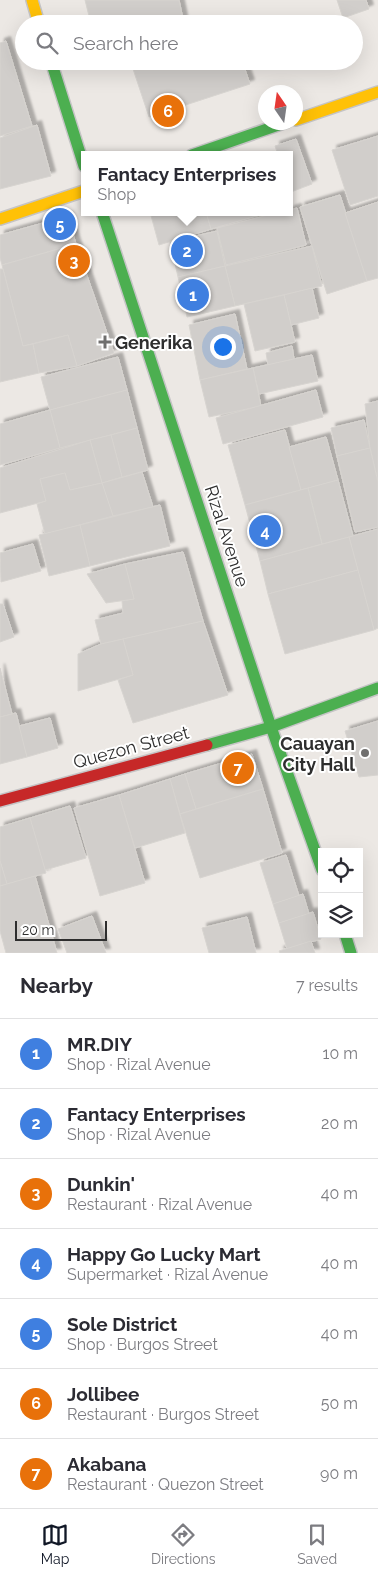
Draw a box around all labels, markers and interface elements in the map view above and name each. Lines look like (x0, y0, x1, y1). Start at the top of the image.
search box (15, 15, 363, 70)
icon: search (33, 29, 61, 57)
text: Search here (73, 32, 179, 54)
north arrow (258, 85, 303, 130)
pin: 6 (152, 92, 184, 130)
popup (81, 151, 293, 216)
text: Fantacy Enterprises (98, 163, 276, 185)
text: Shop (98, 185, 136, 204)
pin: 5 (44, 205, 76, 243)
pin: 2 (171, 232, 203, 270)
pin: 3 (58, 242, 90, 280)
pin: 1 (177, 276, 209, 314)
place label: Generika (115, 332, 192, 353)
your location (210, 334, 236, 360)
marker: Generika (99, 336, 111, 348)
street label: Rizal Avenue (201, 482, 253, 590)
pin: 4 (249, 512, 281, 550)
street label: Quezon Street (71, 721, 191, 773)
place label: Cauayan City Hall (280, 733, 355, 775)
marker: Cauayan City Hall (359, 747, 371, 759)
pin: 7 (222, 749, 254, 787)
map controls (318, 848, 363, 938)
button: locate (318, 848, 363, 893)
button: layers (318, 893, 363, 938)
scale bar (15, 918, 108, 941)
text: 20 m (22, 922, 54, 938)
text: Nearby (20, 973, 93, 998)
text: 7 results (296, 976, 358, 995)
text: MR.DIY (67, 1033, 132, 1055)
text: 1 (32, 1044, 40, 1063)
text: 10 m (323, 1044, 358, 1063)
text: Shop · Rizal Avenue (67, 1055, 211, 1074)
text: Fantacy Enterprises (67, 1103, 246, 1125)
text: 2 (31, 1114, 41, 1133)
text: 20 m (321, 1114, 358, 1133)
text: Shop · Rizal Avenue (67, 1125, 211, 1144)
text: Dunkin' (67, 1173, 135, 1195)
text: 3 (32, 1184, 40, 1203)
text: 40 m (321, 1184, 358, 1203)
text: Restaurant · Rizal Avenue (67, 1195, 252, 1214)
text: Happy Go Lucky Mart (67, 1243, 261, 1265)
text: 4 (31, 1254, 41, 1273)
text: 40 m (321, 1254, 358, 1273)
text: Supermarket · Rizal Avenue (67, 1265, 268, 1284)
text: Sole District (67, 1313, 177, 1335)
text: 5 (32, 1324, 40, 1343)
text: 40 m (321, 1324, 358, 1343)
text: Shop · Burgos Street (67, 1335, 218, 1354)
text: Jollibee (67, 1383, 139, 1405)
text: 6 (31, 1394, 41, 1413)
text: 50 m (321, 1394, 358, 1413)
text: Restaurant · Burgos Street (67, 1405, 259, 1424)
text: Akabana (67, 1453, 147, 1475)
text: 7 (32, 1464, 40, 1483)
text: 90 m (320, 1464, 358, 1483)
text: Restaurant · Quezon Street (67, 1475, 264, 1494)
tab: Map (41, 1521, 69, 1567)
tab: Directions (151, 1521, 216, 1567)
tab: Saved (297, 1521, 337, 1567)

